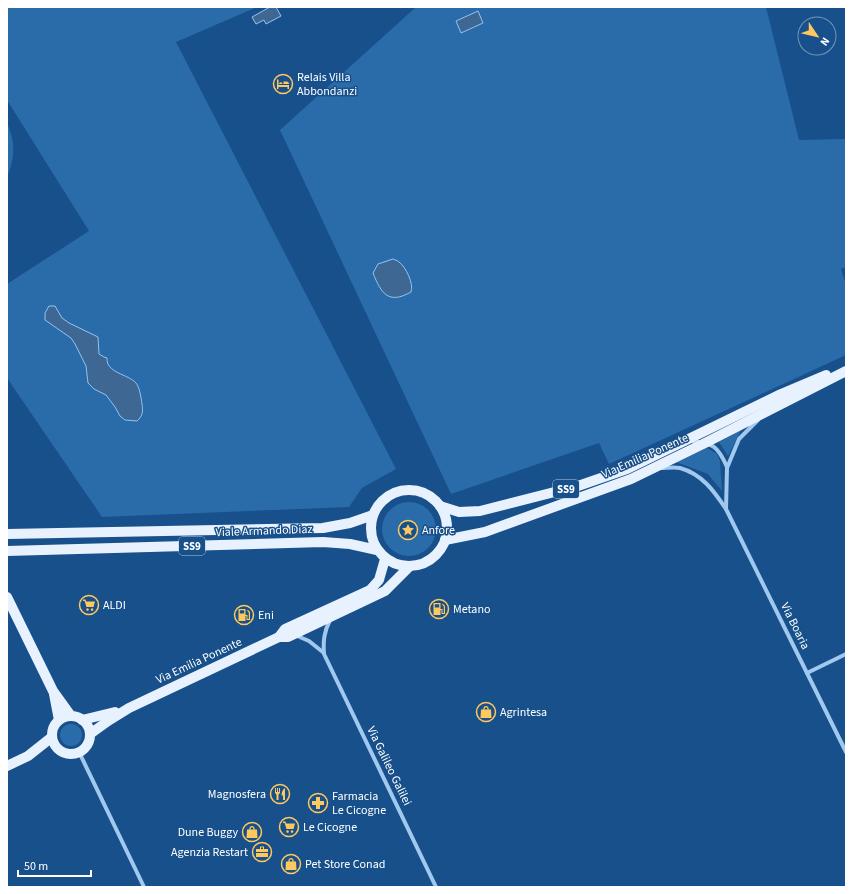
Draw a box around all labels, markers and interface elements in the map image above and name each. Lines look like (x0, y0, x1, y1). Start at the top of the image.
north arrow (797, 16, 837, 56)
text: N (817, 34, 833, 49)
place label: Relais Villa Abbondanzi (297, 69, 357, 100)
hotel icon: Relais Villa Abbondanzi (272, 73, 294, 95)
street label: Via Emilia Ponente (599, 429, 691, 483)
road number: SS9 (553, 480, 579, 498)
place icon: Anfore (397, 519, 419, 541)
street label: Viale Armando Diaz (215, 521, 313, 541)
place label: Anfore (422, 522, 455, 539)
road number: SS9 (179, 537, 205, 555)
supermarket icon: ALDI (78, 594, 100, 616)
place label: ALDI (103, 597, 126, 614)
fuel station icon: Metano (428, 598, 450, 620)
street label: Via Boaria (776, 600, 814, 652)
place label: Metano (453, 601, 490, 618)
fuel station icon: Eni (233, 604, 255, 626)
place label: Eni (258, 607, 274, 624)
street label: Via Emilia Ponente (153, 634, 245, 688)
shop icon: Agrintesa (475, 701, 497, 723)
place label: Agrintesa (500, 704, 547, 721)
street label: Via Galileo Galilei (362, 723, 416, 809)
restaurant icon: Magnosfera (269, 783, 291, 805)
place label: Magnosfera (208, 786, 266, 803)
place label: Farmacia Le Cicogne (332, 788, 386, 819)
pharmacy icon: Farmacia Le Cicogne (307, 792, 329, 814)
supermarket icon: Le Cicogne (278, 816, 300, 838)
place label: Le Cicogne (303, 819, 357, 836)
shop icon: Dune Buggy (241, 821, 263, 843)
place label: Dune Buggy (178, 824, 238, 841)
office icon: Agenzia Restart (251, 841, 273, 863)
place label: Agenzia Restart (171, 844, 248, 861)
scale bar (18, 852, 91, 878)
shop icon: Pet Store Conad (280, 853, 302, 875)
place label: Pet Store Conad (305, 856, 385, 873)
text: 50 m (24, 858, 48, 875)

